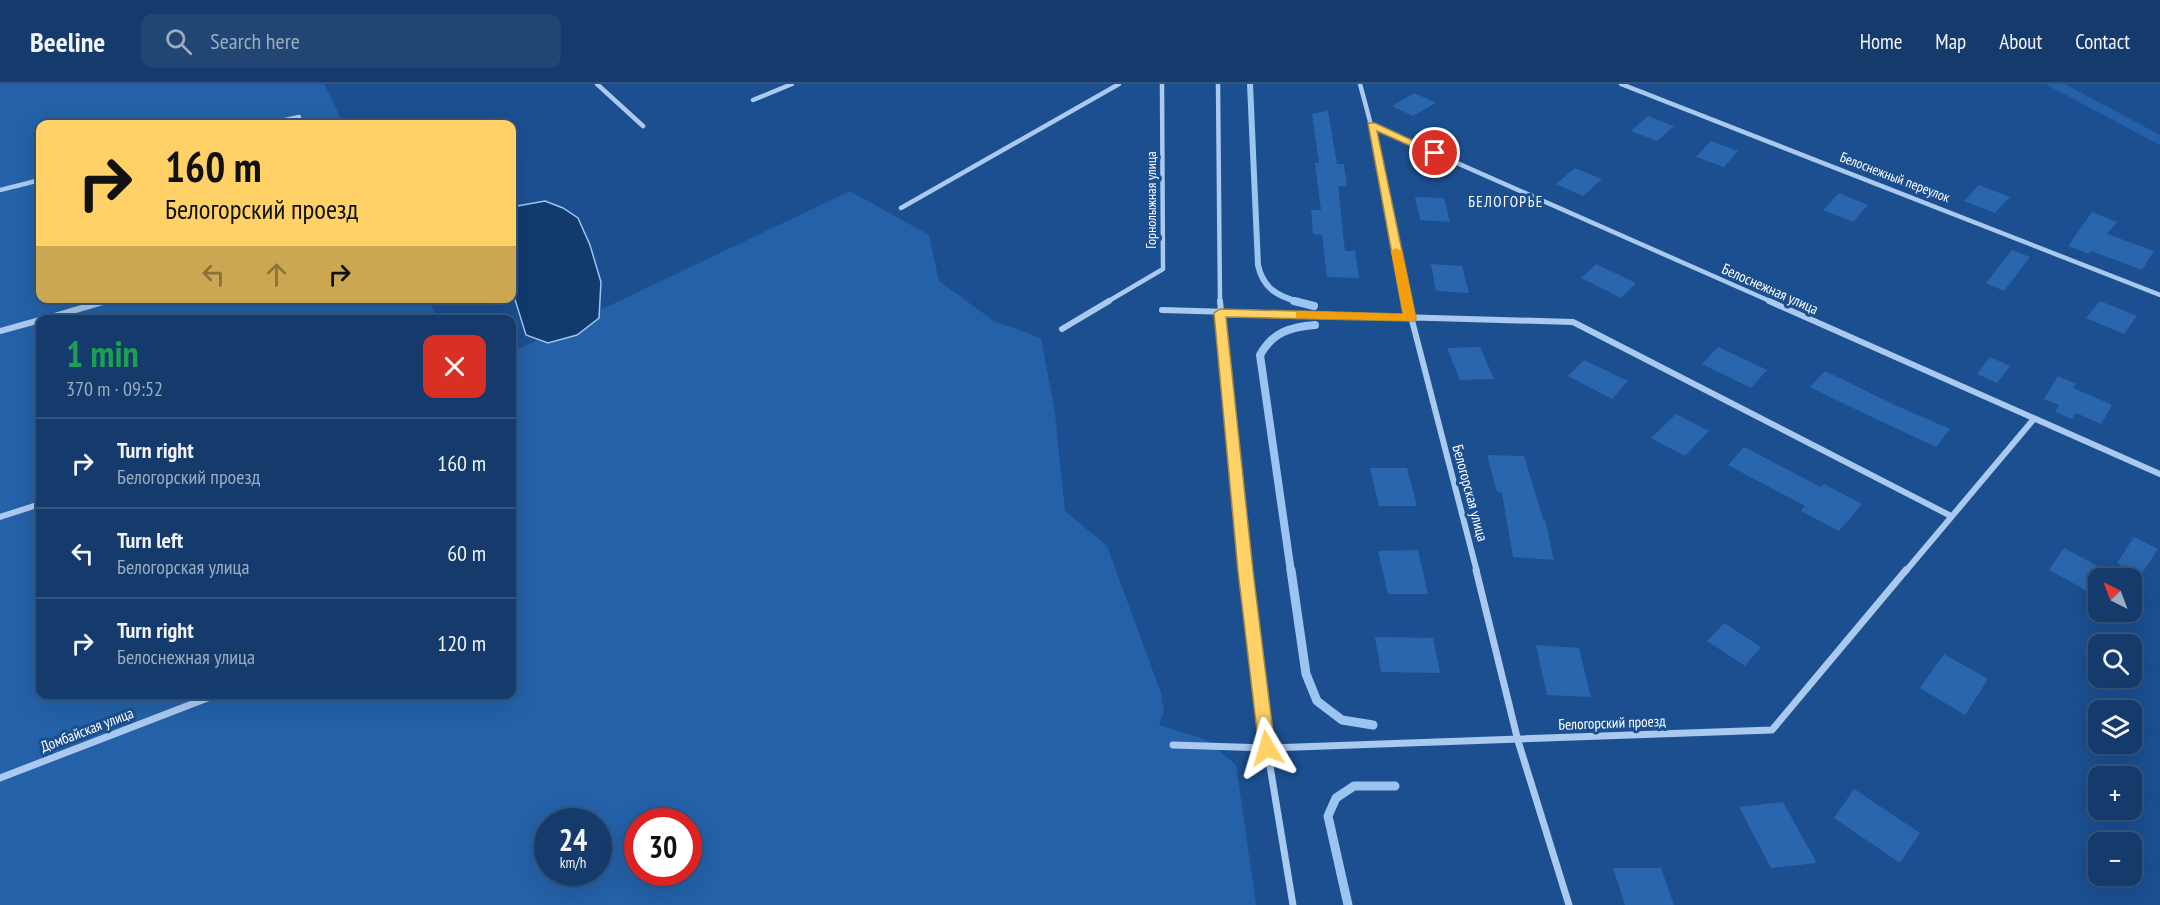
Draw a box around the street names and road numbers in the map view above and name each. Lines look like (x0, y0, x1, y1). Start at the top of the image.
street label: Белоснежный переулок (1837, 148, 1953, 206)
street label: Горнолыжная улица (1142, 151, 1160, 249)
street label: Белоснежная улица (1719, 259, 1821, 318)
street label: Белогорская улица (1448, 442, 1493, 543)
street label: Домбайская улица (38, 703, 136, 756)
street label: Белогорский проезд (1558, 711, 1666, 734)

